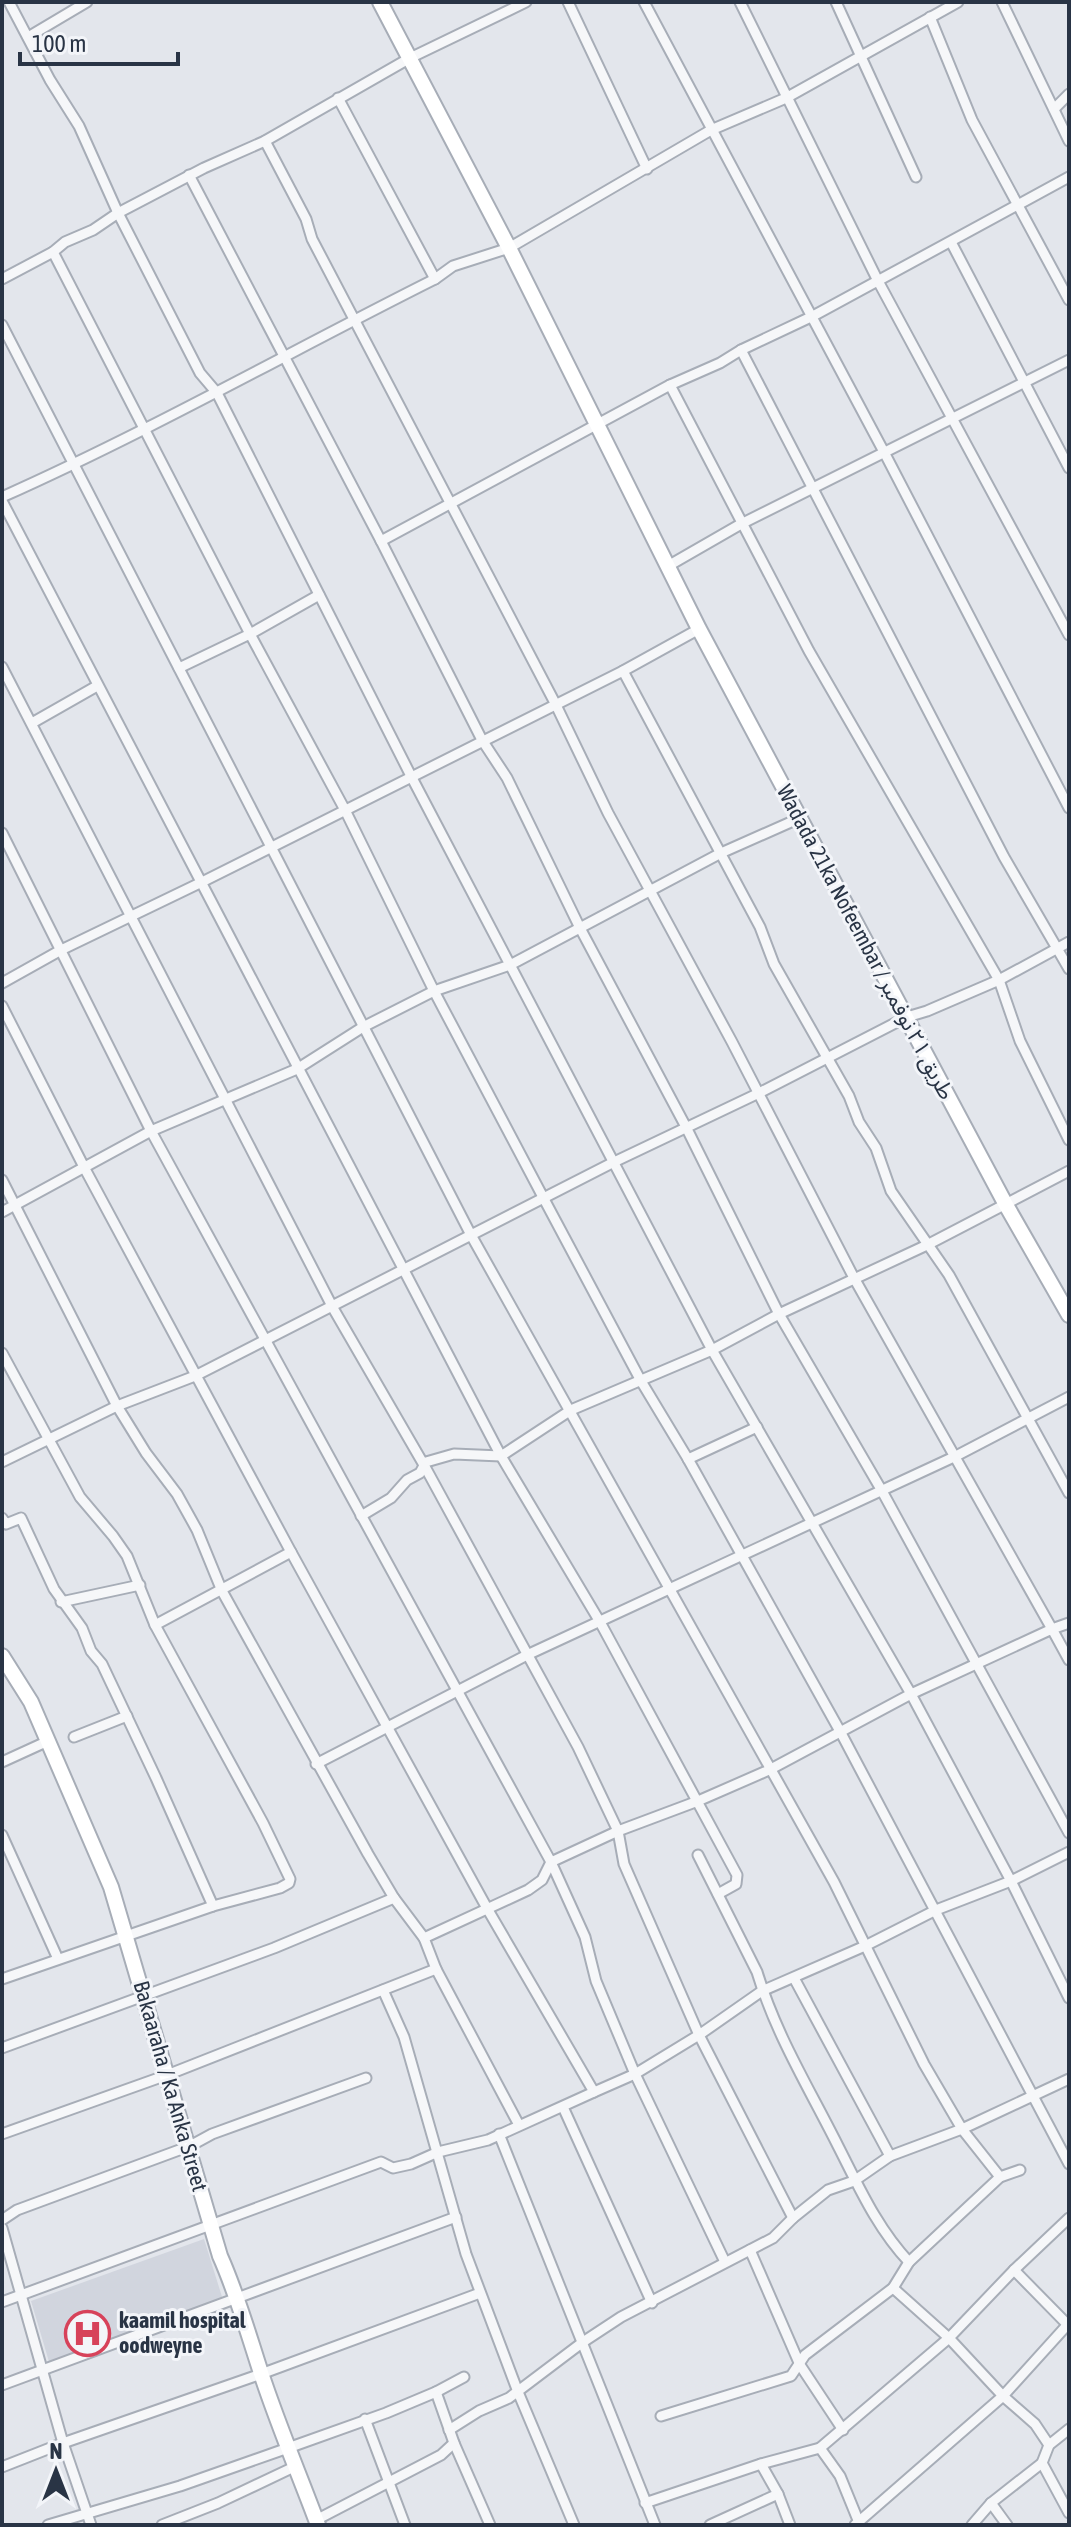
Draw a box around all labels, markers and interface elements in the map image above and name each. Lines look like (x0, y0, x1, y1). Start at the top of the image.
scale bar (20, 16, 178, 66)
text: 100 m (32, 30, 86, 57)
street label: Wadada 21ka Nofeembar / طريق ٢١ نوفمبر (771, 780, 960, 1104)
street label: Bakaaraha / Ka Anka Street (129, 1978, 213, 2194)
place label: kaamil hospital oodweyne (119, 2307, 247, 2358)
hospital icon: kaamil hospital oodweyne (64, 2309, 112, 2357)
north arrow (16, 2431, 96, 2511)
text: N (50, 2438, 62, 2464)

